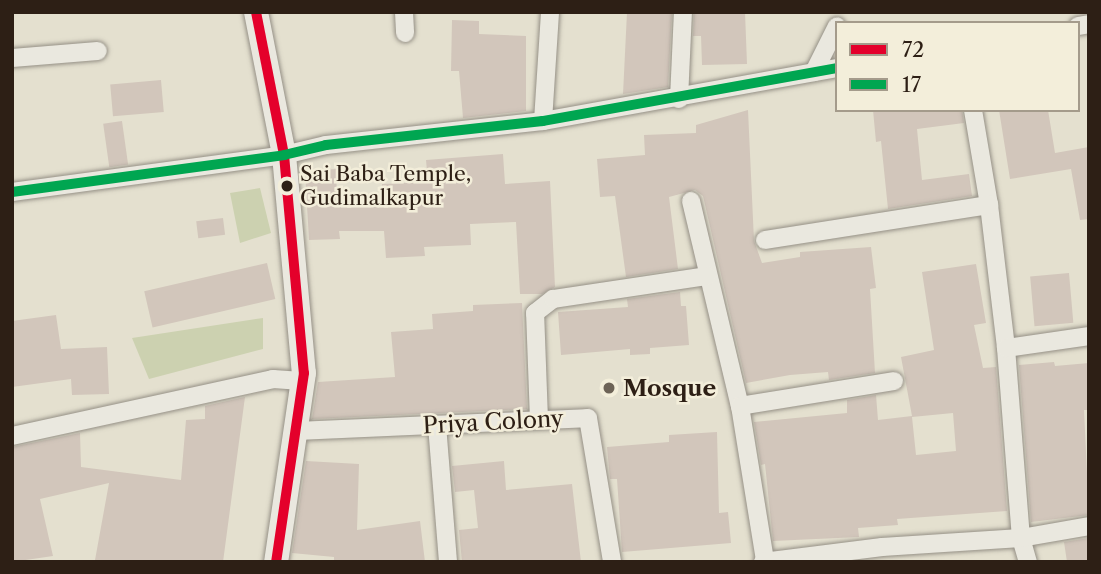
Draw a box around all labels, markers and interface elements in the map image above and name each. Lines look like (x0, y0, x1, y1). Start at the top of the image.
legend (835, 21, 1080, 112)
text: 72 (902, 37, 924, 62)
text: 17 (902, 72, 921, 97)
place label: Sai Baba Temple, Gudimalkapur (300, 161, 472, 211)
marker: Sai Baba Temple, Gudimalkapur (280, 179, 294, 193)
place label: Mosque (623, 374, 716, 402)
marker: Mosque (601, 380, 617, 396)
street label: Priya Colony (422, 405, 564, 439)

